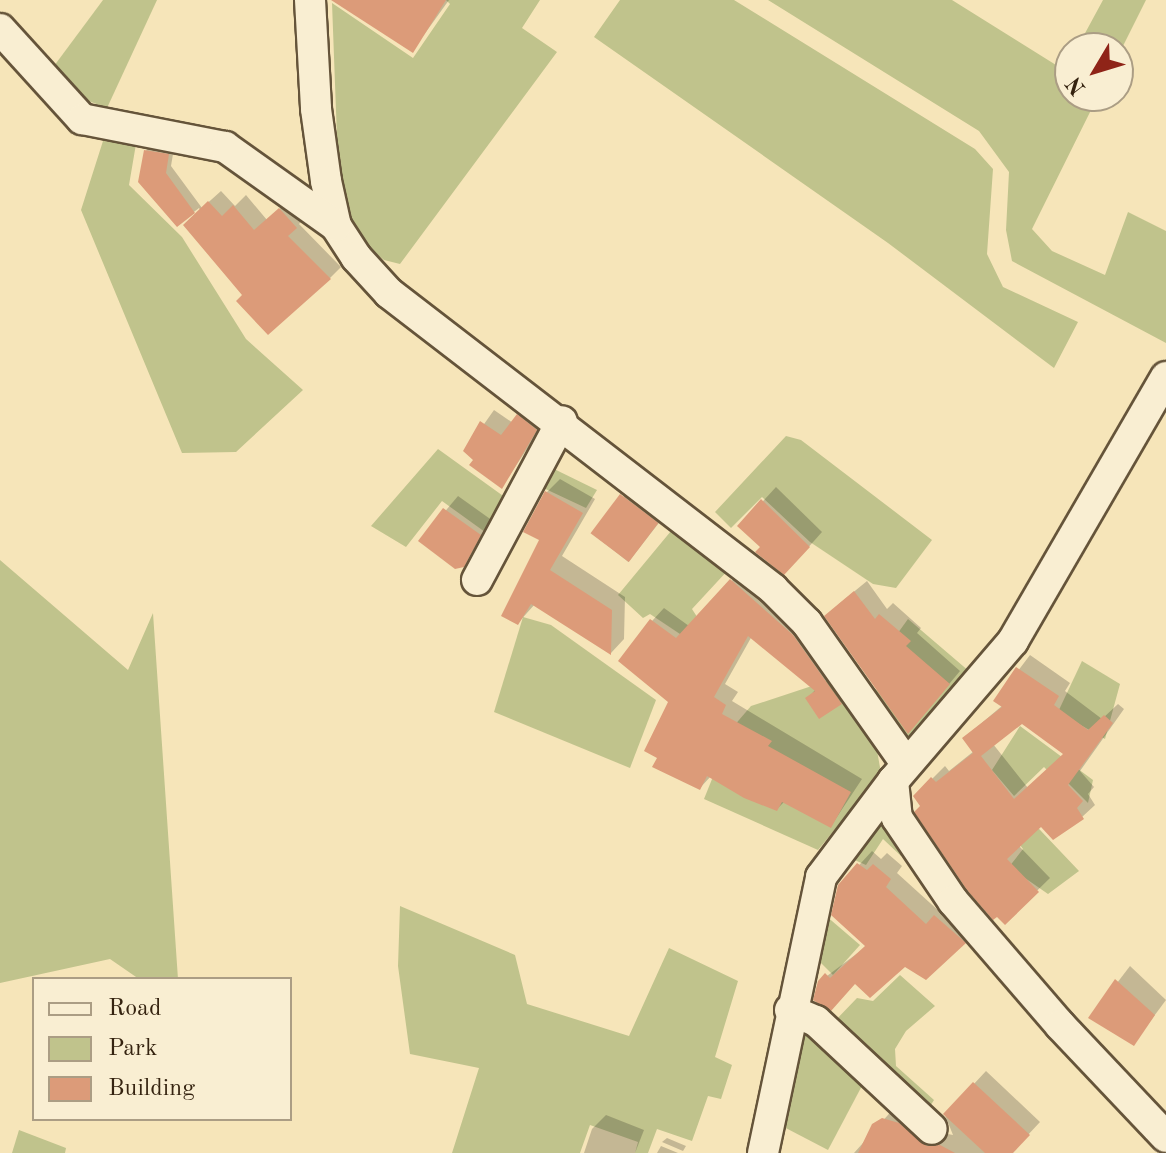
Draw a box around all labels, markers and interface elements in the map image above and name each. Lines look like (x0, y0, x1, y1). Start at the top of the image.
north arrow (1054, 32, 1134, 112)
text: N (1063, 72, 1091, 99)
legend (32, 977, 292, 1121)
text: Road (108, 997, 161, 1021)
text: Park (108, 1037, 157, 1061)
text: Building (108, 1077, 195, 1101)

